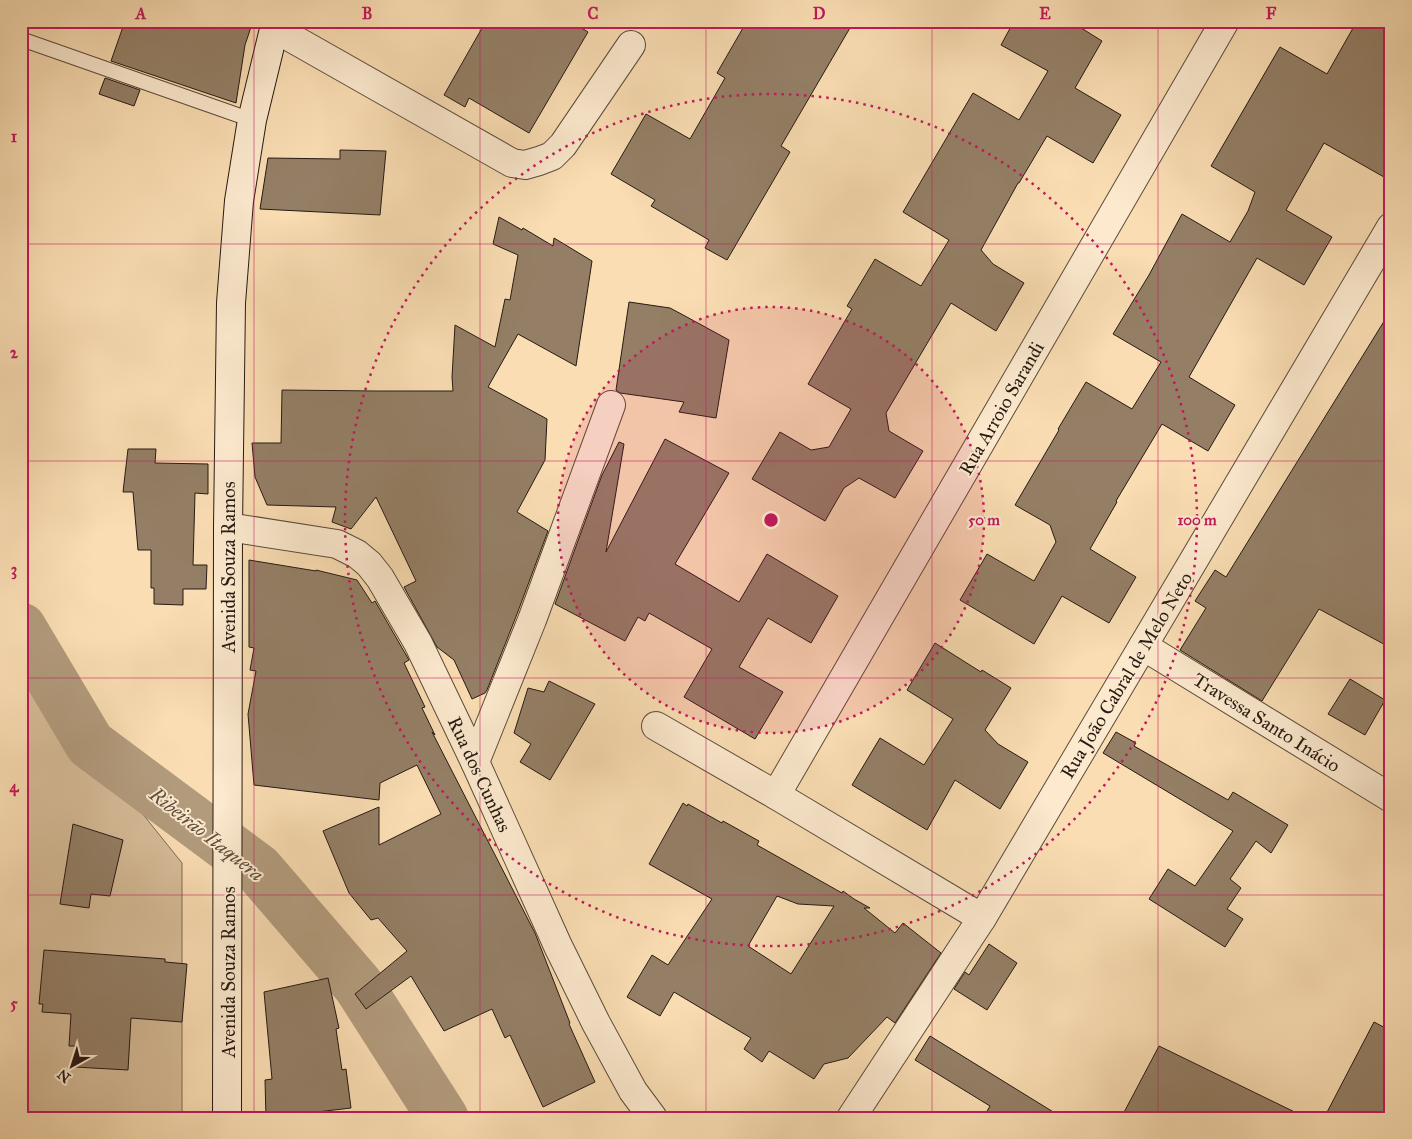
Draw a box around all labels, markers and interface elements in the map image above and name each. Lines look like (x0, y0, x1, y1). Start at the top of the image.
text: A (135, 4, 147, 23)
text: B (362, 4, 372, 23)
text: C (588, 4, 599, 23)
text: D (813, 4, 826, 23)
text: E (1039, 4, 1051, 23)
text: F (1266, 4, 1277, 23)
text: 1 (11, 127, 18, 146)
street label: Rua Arroio Sarandi (954, 337, 1049, 479)
text: 2 (10, 343, 19, 362)
street label: Avenida Souza Ramos (217, 481, 240, 654)
centre of rings (762, 511, 780, 529)
text: 50 m (968, 511, 1000, 529)
text: 100 m (1177, 511, 1217, 529)
text: 3 (11, 560, 17, 580)
street label: Rua João Cabral de Melo Neto (1056, 568, 1198, 783)
street label: Travessa Santo Inácio (1189, 668, 1345, 777)
street label: Rua dos Cunhas (443, 713, 516, 836)
text: 4 (10, 777, 20, 797)
water label: Ribeirão Itaquera (144, 781, 269, 886)
street label: Avenida Souza Ramos (217, 886, 240, 1059)
text: 5 (10, 994, 18, 1013)
north arrow (48, 1042, 98, 1092)
text: N (54, 1065, 74, 1086)

